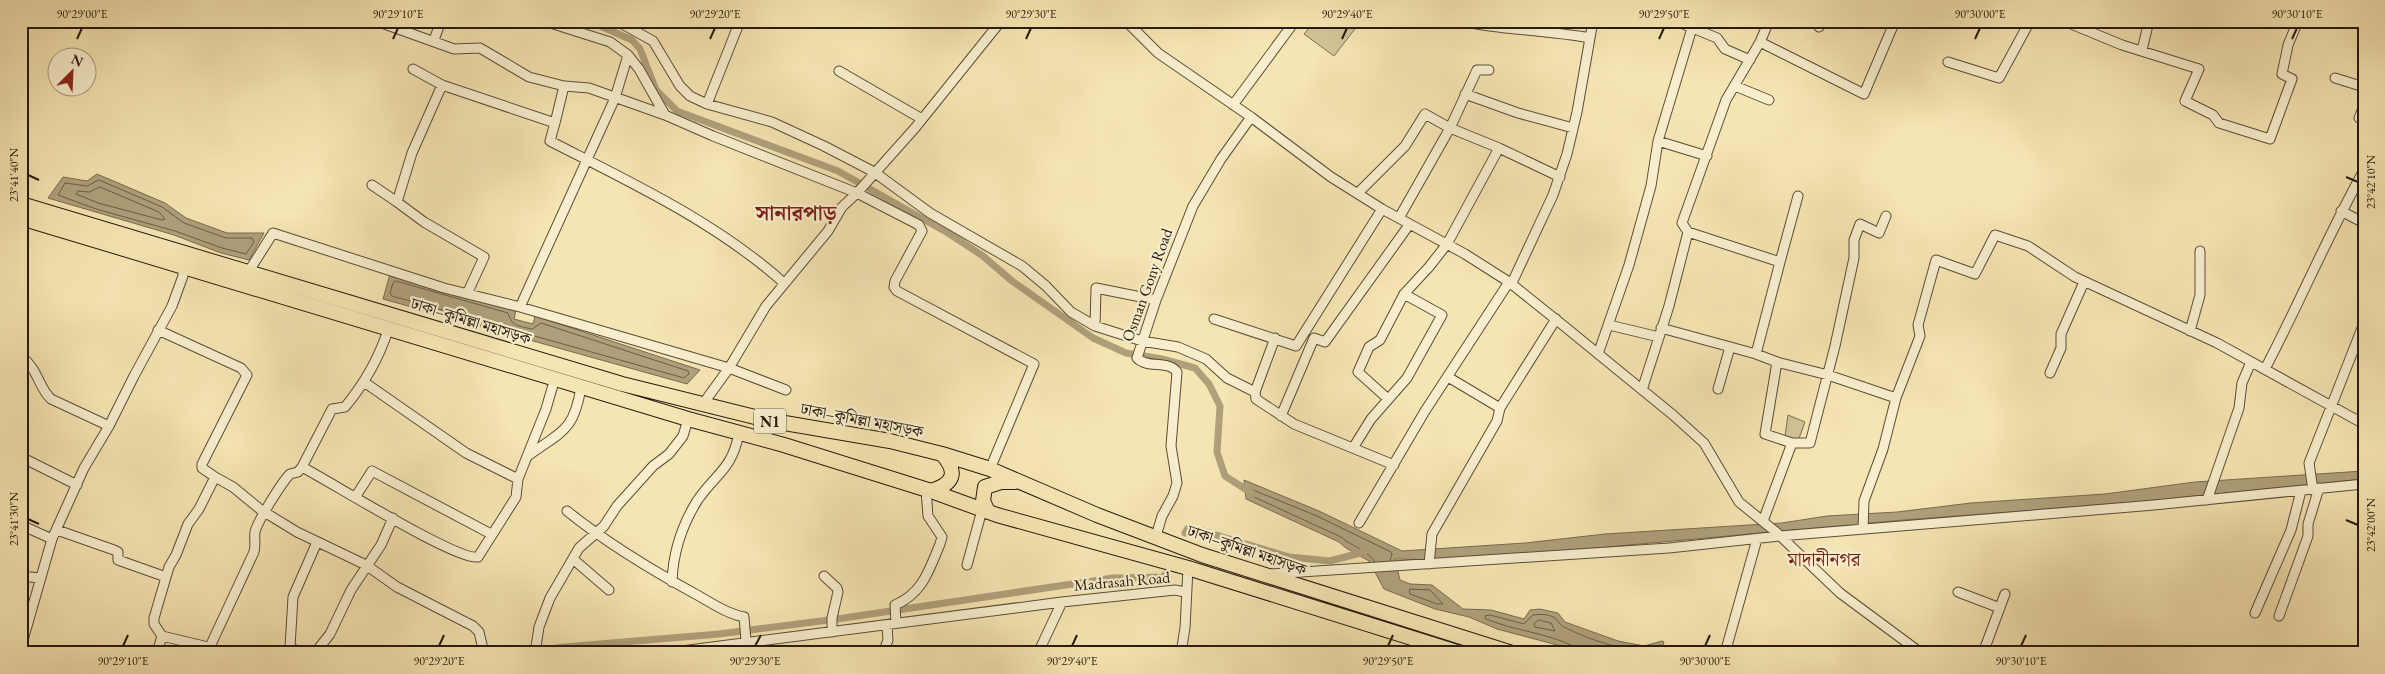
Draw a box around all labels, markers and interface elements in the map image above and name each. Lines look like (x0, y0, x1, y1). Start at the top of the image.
text: 90°29'00"E (56, 6, 108, 22)
text: 90°29'10"E (372, 6, 424, 22)
text: 90°29'20"E (689, 6, 741, 22)
text: 90°29'30"E (1005, 6, 1057, 22)
text: 90°29'40"E (1321, 6, 1373, 22)
text: 90°29'50"E (1638, 6, 1690, 22)
text: 90°30'00"E (1954, 6, 2006, 22)
text: 90°30'10"E (2271, 6, 2323, 22)
north arrow (48, 48, 98, 98)
text: N (68, 50, 87, 71)
text: 23°41'40"N (6, 148, 22, 202)
text: 23°42'10"N (2363, 155, 2379, 209)
district label: সানারপাড় (755, 199, 838, 226)
street label: Osman Gony Road (1117, 225, 1178, 344)
street label: ঢাকা–কুমিল্লা মহাসড়ক (407, 292, 534, 349)
street label: ঢাকা–কুমিল্লা মহাসড়ক (798, 398, 926, 442)
road number: N1 (754, 408, 786, 434)
text: 23°41'30"N (6, 492, 22, 546)
text: 23°42'00"N (2363, 498, 2379, 552)
street label: ঢাকা–কুমিল্লা মহাসড়ক (1184, 519, 1310, 580)
district label: মাদানীনগর (1786, 547, 1862, 572)
street label: Madrasah Road (1073, 566, 1172, 596)
text: 90°29'10"E (97, 653, 149, 669)
text: 90°29'20"E (413, 653, 465, 669)
text: 90°29'30"E (729, 653, 781, 669)
text: 90°29'40"E (1046, 653, 1098, 669)
text: 90°29'50"E (1362, 653, 1414, 669)
text: 90°30'00"E (1679, 653, 1731, 669)
text: 90°30'10"E (1995, 653, 2047, 669)

